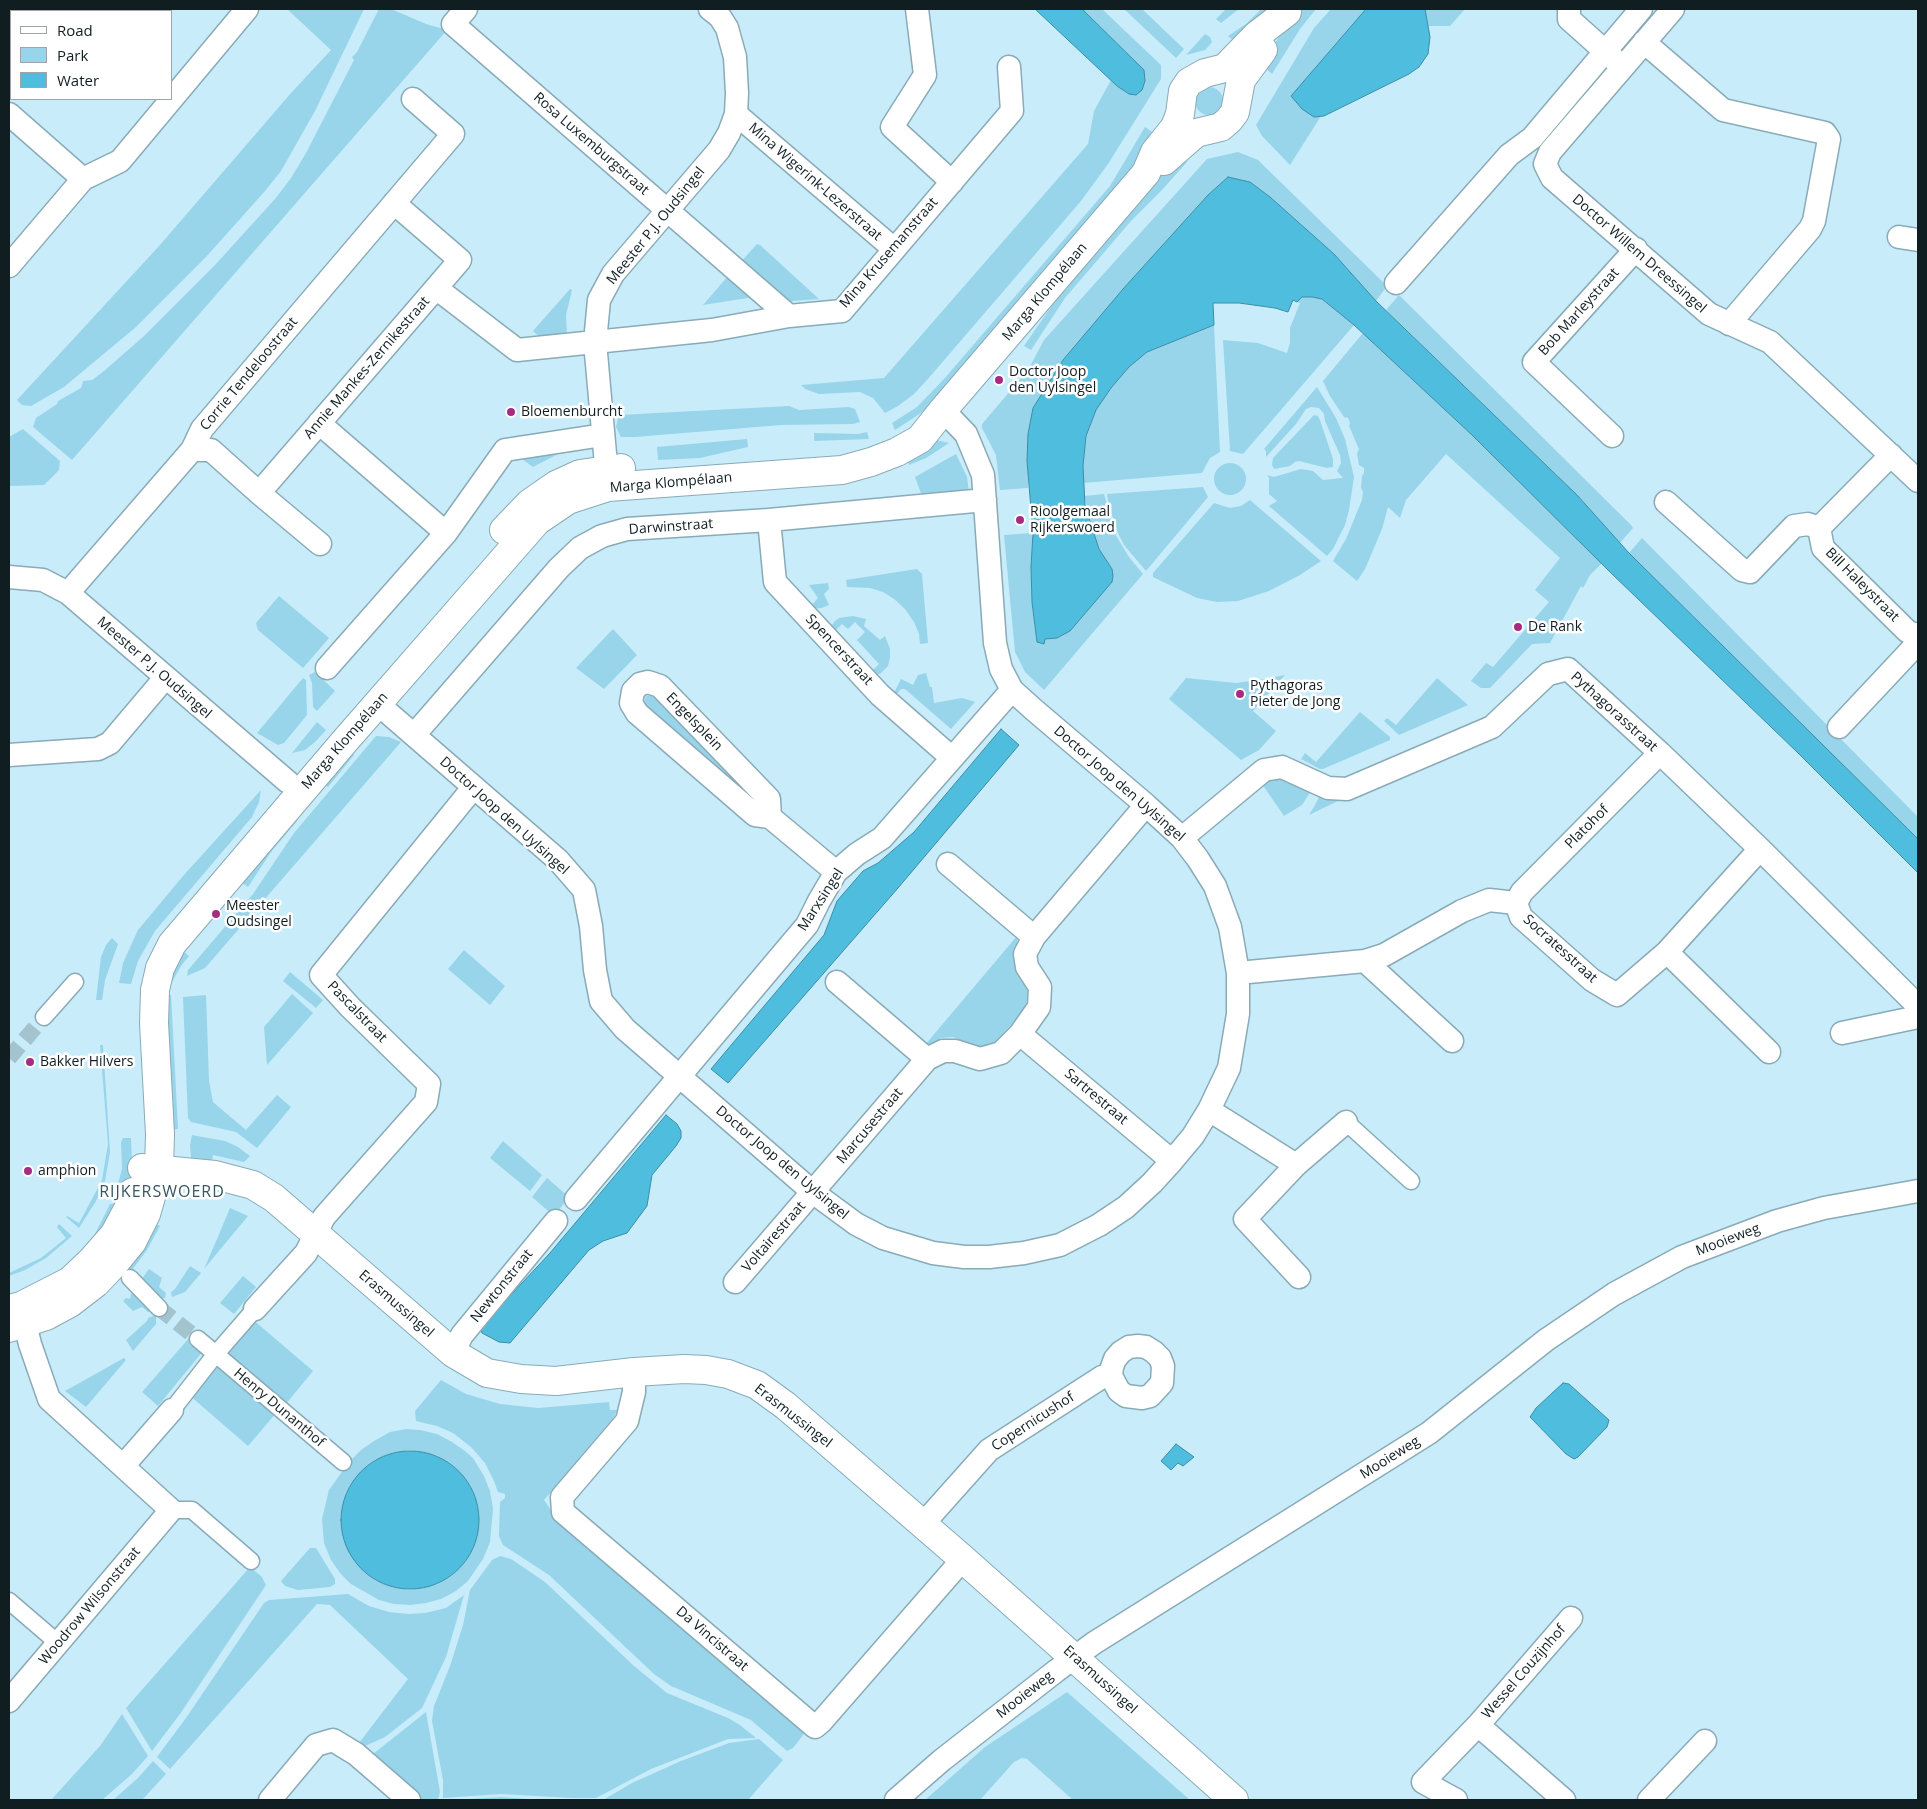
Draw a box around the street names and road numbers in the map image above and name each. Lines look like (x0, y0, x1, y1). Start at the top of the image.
street label: Rosa Luxemburgstraat (530, 89, 652, 199)
street label: Mina Wigerink-Lezerstraat (745, 120, 885, 244)
street label: Meester P.J. Oudsingel (603, 164, 709, 288)
street label: Doctor Willem Dreessingel (1569, 191, 1709, 317)
street label: Mina Krusemanstraat (836, 194, 942, 312)
street label: Marga Klompélaan (999, 240, 1091, 344)
street label: Bob Marleystraat (1535, 265, 1623, 359)
street label: Annie Mankes-Zernikestraat (301, 293, 433, 443)
street label: Corrie Tendeloostraat (197, 314, 301, 434)
street label: Marga Klompélaan (609, 469, 733, 497)
street label: Darwinstraat (628, 516, 714, 538)
street label: Bill Haleystraat (1822, 545, 1902, 625)
street label: Spencerstraat (802, 611, 876, 689)
street label: Meester P.J. Oudsingel (93, 614, 215, 722)
street label: Pythagorasstraat (1567, 669, 1661, 755)
street label: Marga Klompélaan (298, 689, 392, 793)
street label: Engelsplein (662, 690, 726, 754)
street label: Doctor Joop den Uylsingel (1050, 723, 1188, 845)
street label: Doctor Joop den Uylsingel (436, 754, 572, 878)
street label: Platohof (1562, 802, 1612, 852)
street label: Marxsingel (795, 866, 847, 934)
street label: Socratesstraat (1520, 911, 1600, 987)
street label: Pascalstraat (324, 978, 390, 1046)
street label: Sartrestraat (1061, 1066, 1131, 1128)
street label: Marcusestraat (833, 1085, 907, 1167)
street label: Doctor Joop den Uylsingel (712, 1103, 852, 1223)
street label: Voltairestraat (739, 1198, 809, 1276)
street label: Mooieweg (1694, 1220, 1762, 1260)
street label: Newtonstraat (467, 1246, 537, 1326)
street label: Erasmussingel (355, 1267, 437, 1341)
street label: Henry Dunanthof (230, 1365, 328, 1451)
street label: Erasmussingel (751, 1380, 835, 1452)
street label: Copernicushof (989, 1389, 1077, 1455)
street label: Mooieweg (1357, 1433, 1423, 1483)
street label: Woodrow Wilsonstraat (36, 1544, 144, 1668)
street label: Da Vincistraat (672, 1603, 752, 1675)
street label: Wessel Couzijnhof (1479, 1622, 1569, 1722)
street label: Erasmussingel (1059, 1642, 1141, 1718)
street label: Mooieweg (993, 1668, 1057, 1722)

